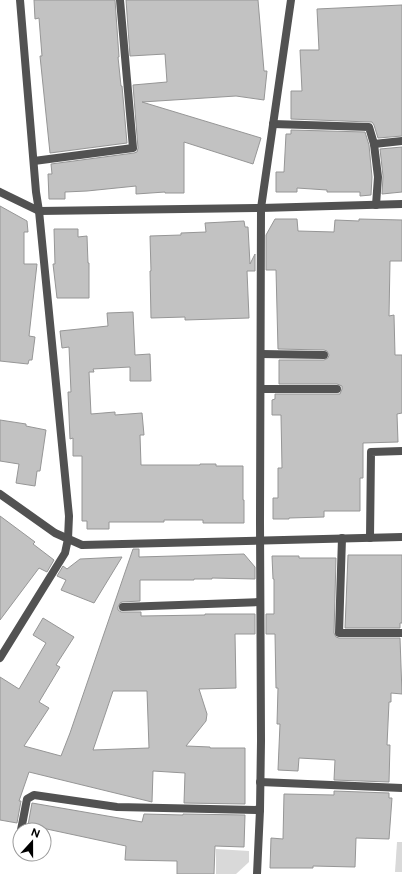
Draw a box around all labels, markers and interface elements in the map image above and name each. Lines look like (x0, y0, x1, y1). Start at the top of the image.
north arrow (12, 822, 52, 862)
text: N (29, 826, 42, 841)

